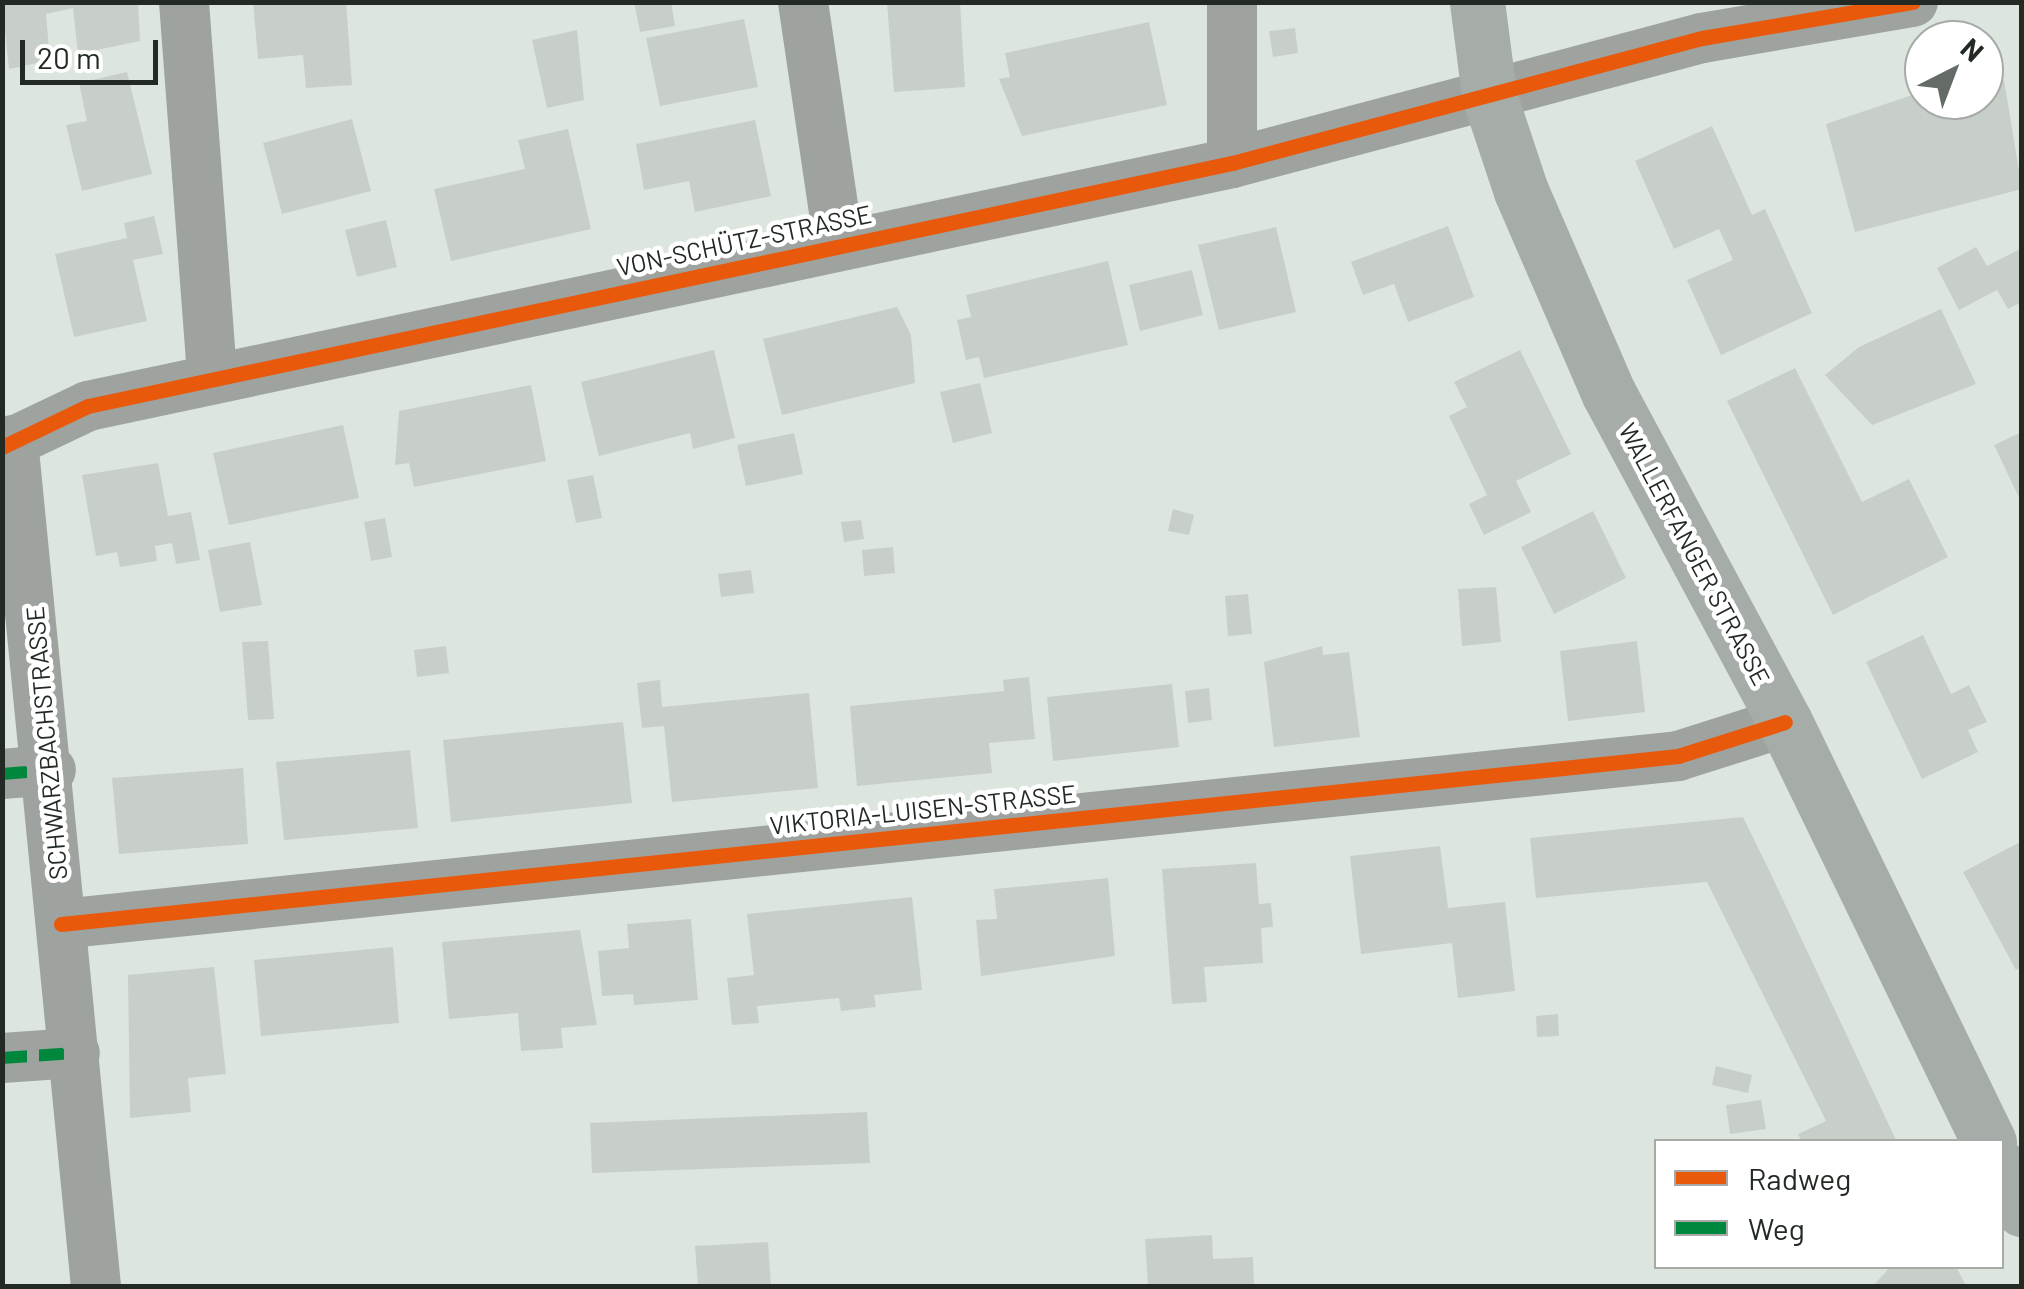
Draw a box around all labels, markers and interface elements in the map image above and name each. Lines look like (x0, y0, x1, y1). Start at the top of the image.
scale bar (25, 20, 162, 82)
north arrow (1904, 20, 2004, 120)
text: N (1954, 30, 1991, 68)
text: 20 m (37, 39, 101, 75)
street label: VON-SCHÜTZ-STRASSE (614, 198, 874, 282)
street label: WALLERFANGER STRASSE (1613, 418, 1777, 690)
street label: SCHWARZBACHSTRASSE (19, 605, 73, 881)
street label: VIKTORIA-LUISEN-STRASSE (768, 778, 1078, 840)
legend (1654, 1139, 2004, 1269)
text: Radweg (1748, 1160, 1851, 1196)
text: Weg (1748, 1210, 1805, 1246)

